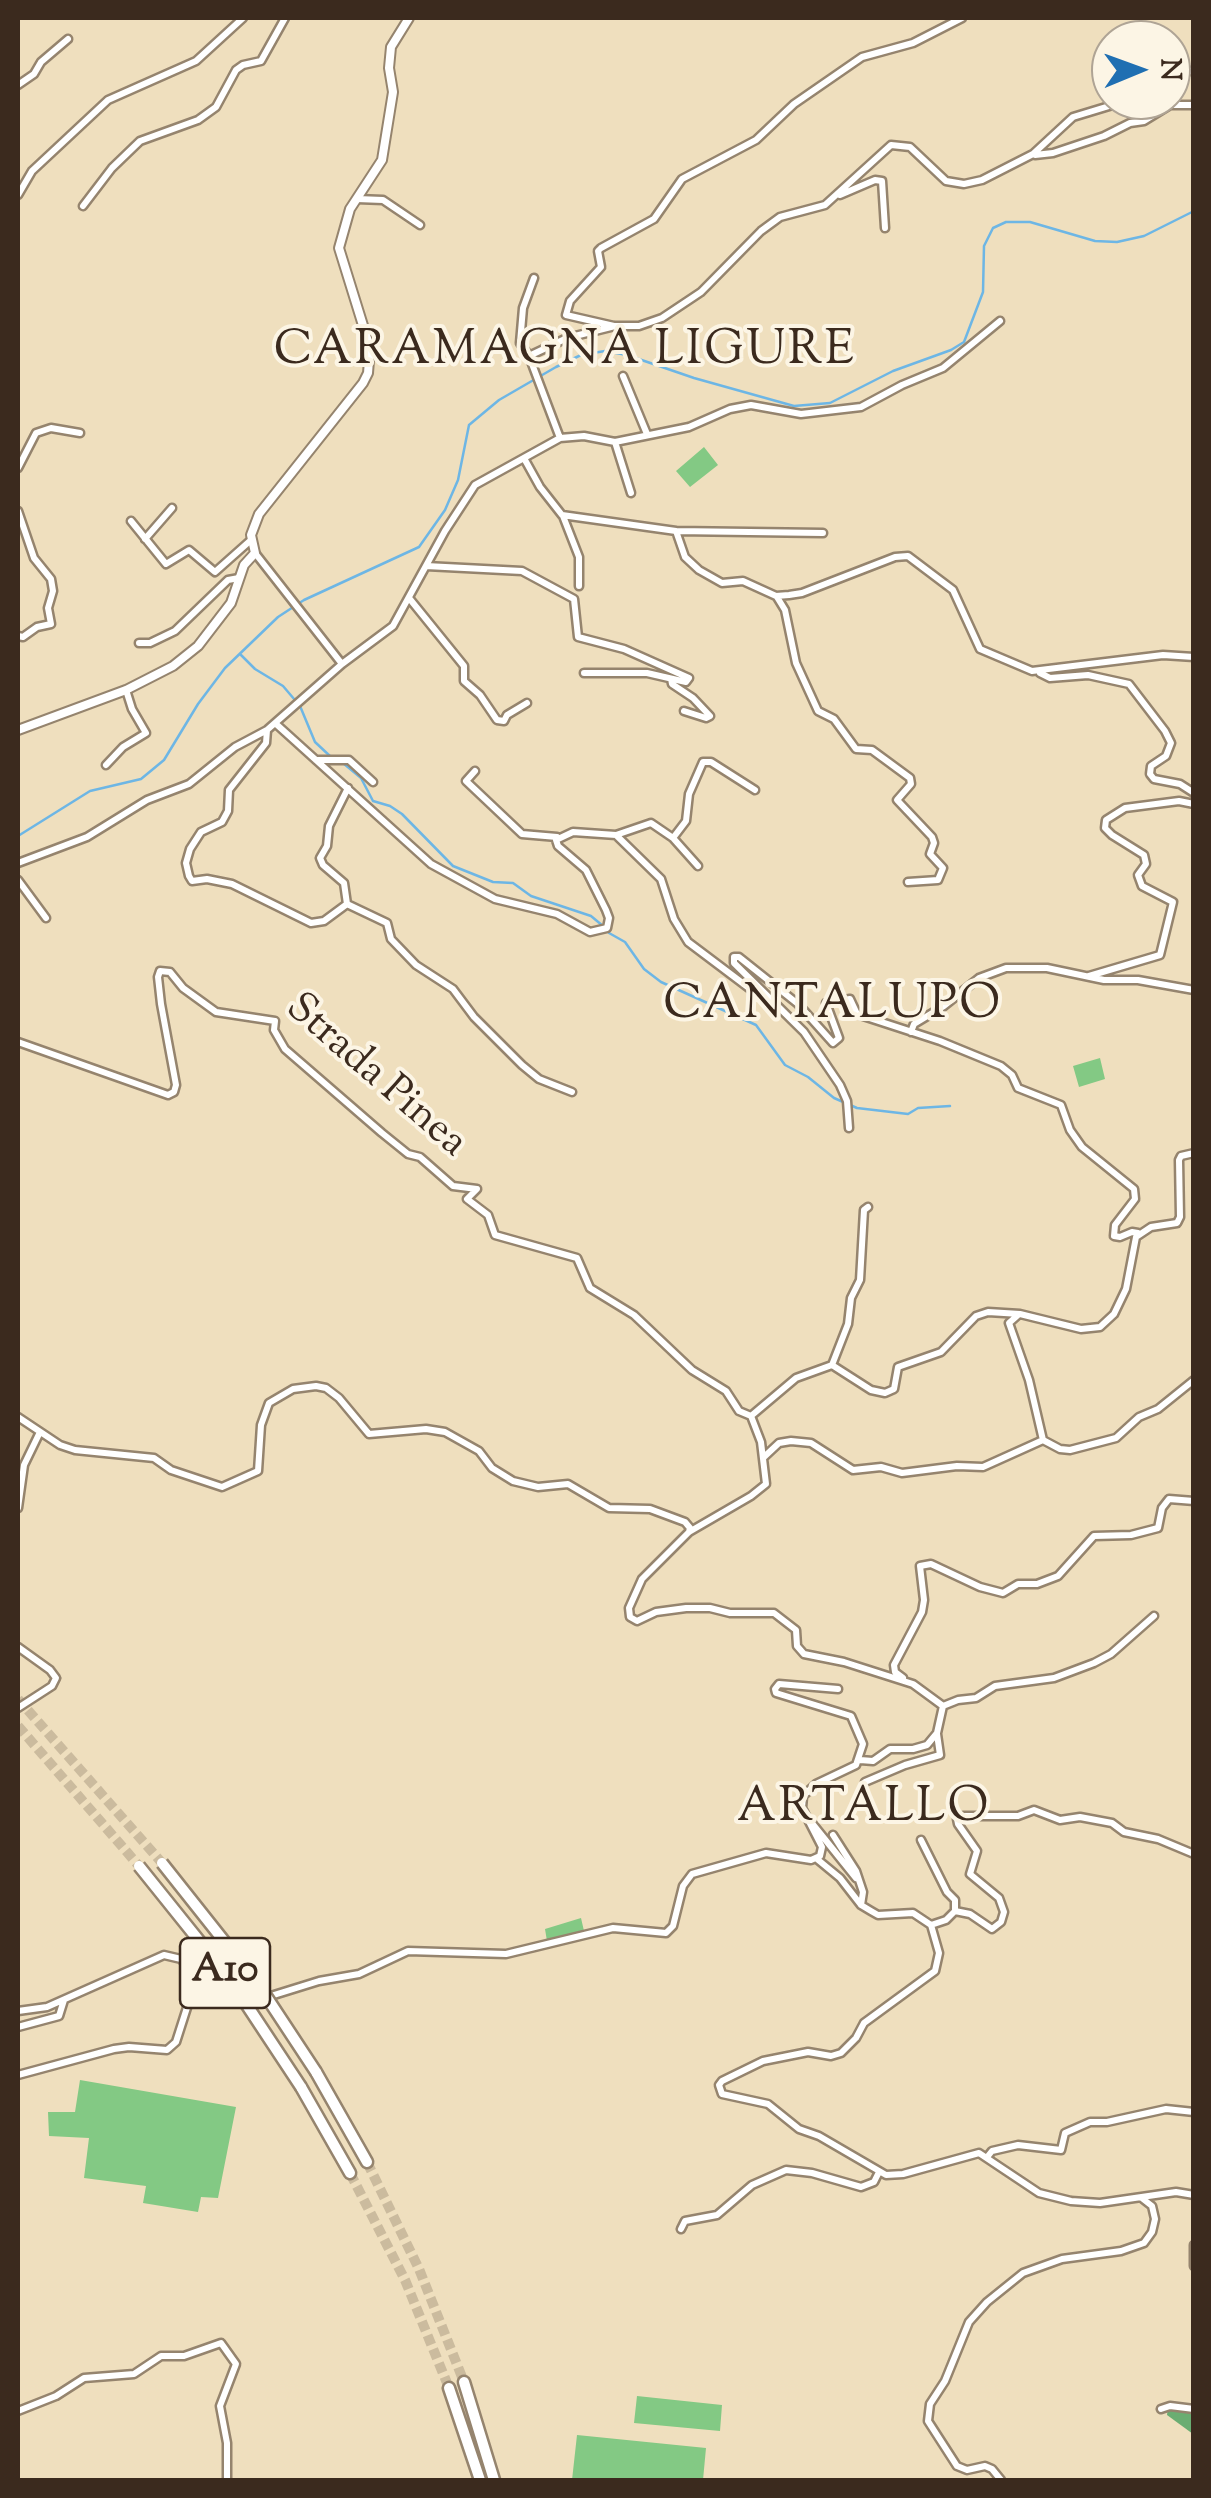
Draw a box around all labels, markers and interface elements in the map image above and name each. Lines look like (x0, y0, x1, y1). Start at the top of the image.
north arrow (1091, 20, 1191, 120)
text: N (1149, 58, 1189, 81)
district label: CARAMAGNA LIGURE (274, 326, 856, 384)
district label: CANTALUPO (663, 980, 1003, 1038)
street label: Strada Pinea (273, 985, 475, 1171)
district label: ARTALLO (737, 1783, 991, 1841)
road number: A10 (180, 1938, 270, 2008)

